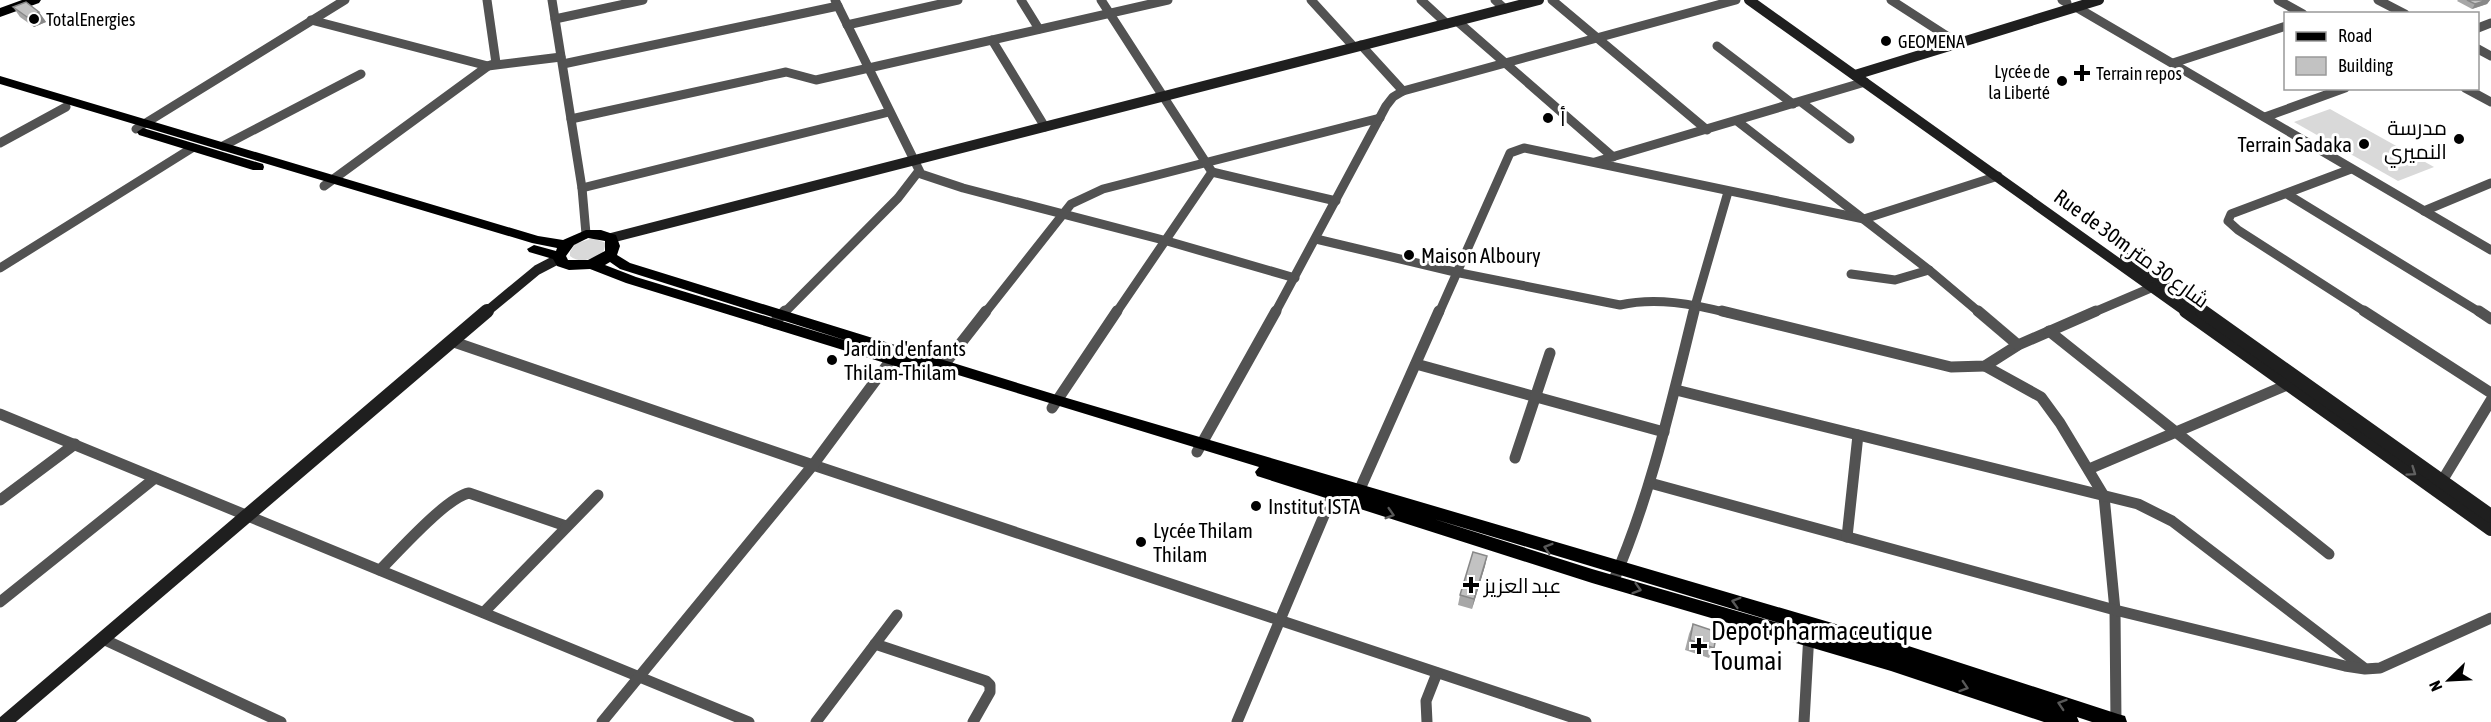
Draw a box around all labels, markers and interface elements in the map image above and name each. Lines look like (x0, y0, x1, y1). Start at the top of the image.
place label: TotalEnergies (46, 9, 135, 30)
marker: TotalEnergies (27, 12, 41, 26)
legend (2284, 12, 2479, 90)
text: Road (2338, 25, 2372, 46)
place label: GEOMENA (1898, 31, 1965, 52)
marker: GEOMENA (1879, 34, 1893, 48)
text: Building (2338, 55, 2393, 76)
place label: Lycée de la Liberté (1988, 61, 2050, 103)
place label: Terrain repos (2096, 63, 2182, 84)
marker: Terrain repos (2073, 64, 2091, 82)
marker: Lycée de la Liberté (2055, 74, 2069, 88)
place label: أ (1560, 106, 1566, 130)
marker: أ (1541, 111, 1555, 125)
place label: مدرسة النميري (2384, 115, 2447, 168)
place label: Terrain Sadaka (2238, 132, 2352, 156)
marker: مدرسة النميري (2452, 132, 2466, 146)
marker: Terrain Sadaka (2357, 137, 2371, 151)
street label: Rue de 30m شارع 30 متر (2048, 184, 2214, 315)
place label: Maison Alboury (1421, 243, 1541, 267)
marker: Maison Alboury (1402, 248, 1416, 262)
place label: Jardin d'enfants Thilam-Thilam (844, 336, 966, 384)
marker: Jardin d'enfants Thilam-Thilam (825, 353, 839, 367)
one-way arrow (2406, 465, 2417, 476)
place label: Institut ISTA (1268, 494, 1361, 518)
marker: Institut ISTA (1249, 499, 1263, 513)
one-way arrow (1384, 507, 1395, 519)
place label: Lycée Thilam Thilam (1153, 518, 1253, 566)
marker: Lycée Thilam Thilam (1134, 535, 1148, 549)
one-way arrow (1543, 543, 1554, 555)
place label: عبد العزيز (1483, 573, 1561, 598)
marker: عبد العزيز (1462, 576, 1480, 594)
one-way arrow (1631, 582, 1642, 594)
one-way arrow (1731, 597, 1741, 610)
place label: Depot pharmaceutique Toumai (1711, 616, 1933, 676)
marker: Depot pharmaceutique Toumai (1692, 639, 1706, 653)
north arrow (2419, 650, 2479, 710)
text: N (2425, 678, 2445, 694)
one-way arrow (1958, 680, 1969, 693)
one-way arrow (2057, 699, 2068, 711)

